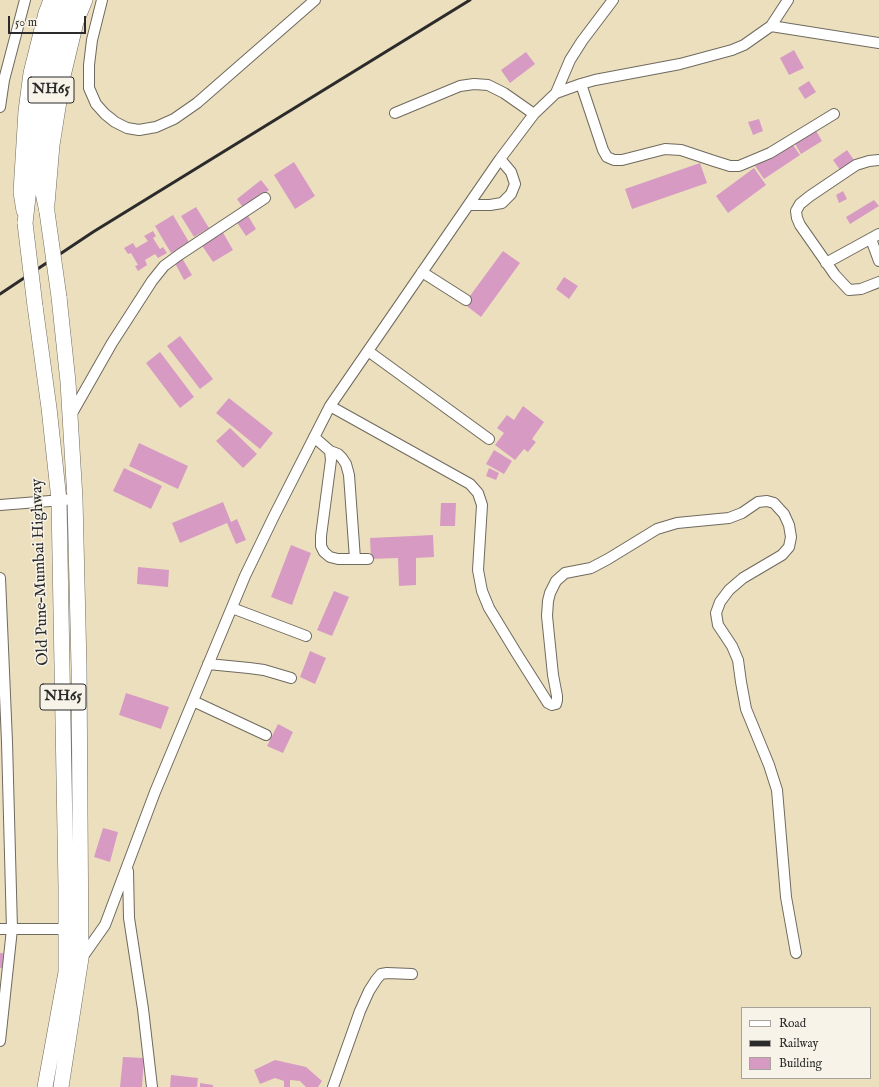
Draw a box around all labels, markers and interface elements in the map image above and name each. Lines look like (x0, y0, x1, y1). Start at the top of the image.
scale bar (10, 8, 88, 34)
text: 50 m (15, 15, 37, 30)
road number: NH65 (28, 77, 74, 103)
street label: Old Pune–Mumbai Highway (28, 478, 54, 666)
road number: NH65 (40, 684, 86, 710)
legend (741, 1007, 871, 1079)
text: Road (779, 1016, 806, 1031)
text: Railway (779, 1036, 818, 1051)
text: Building (779, 1056, 822, 1071)

